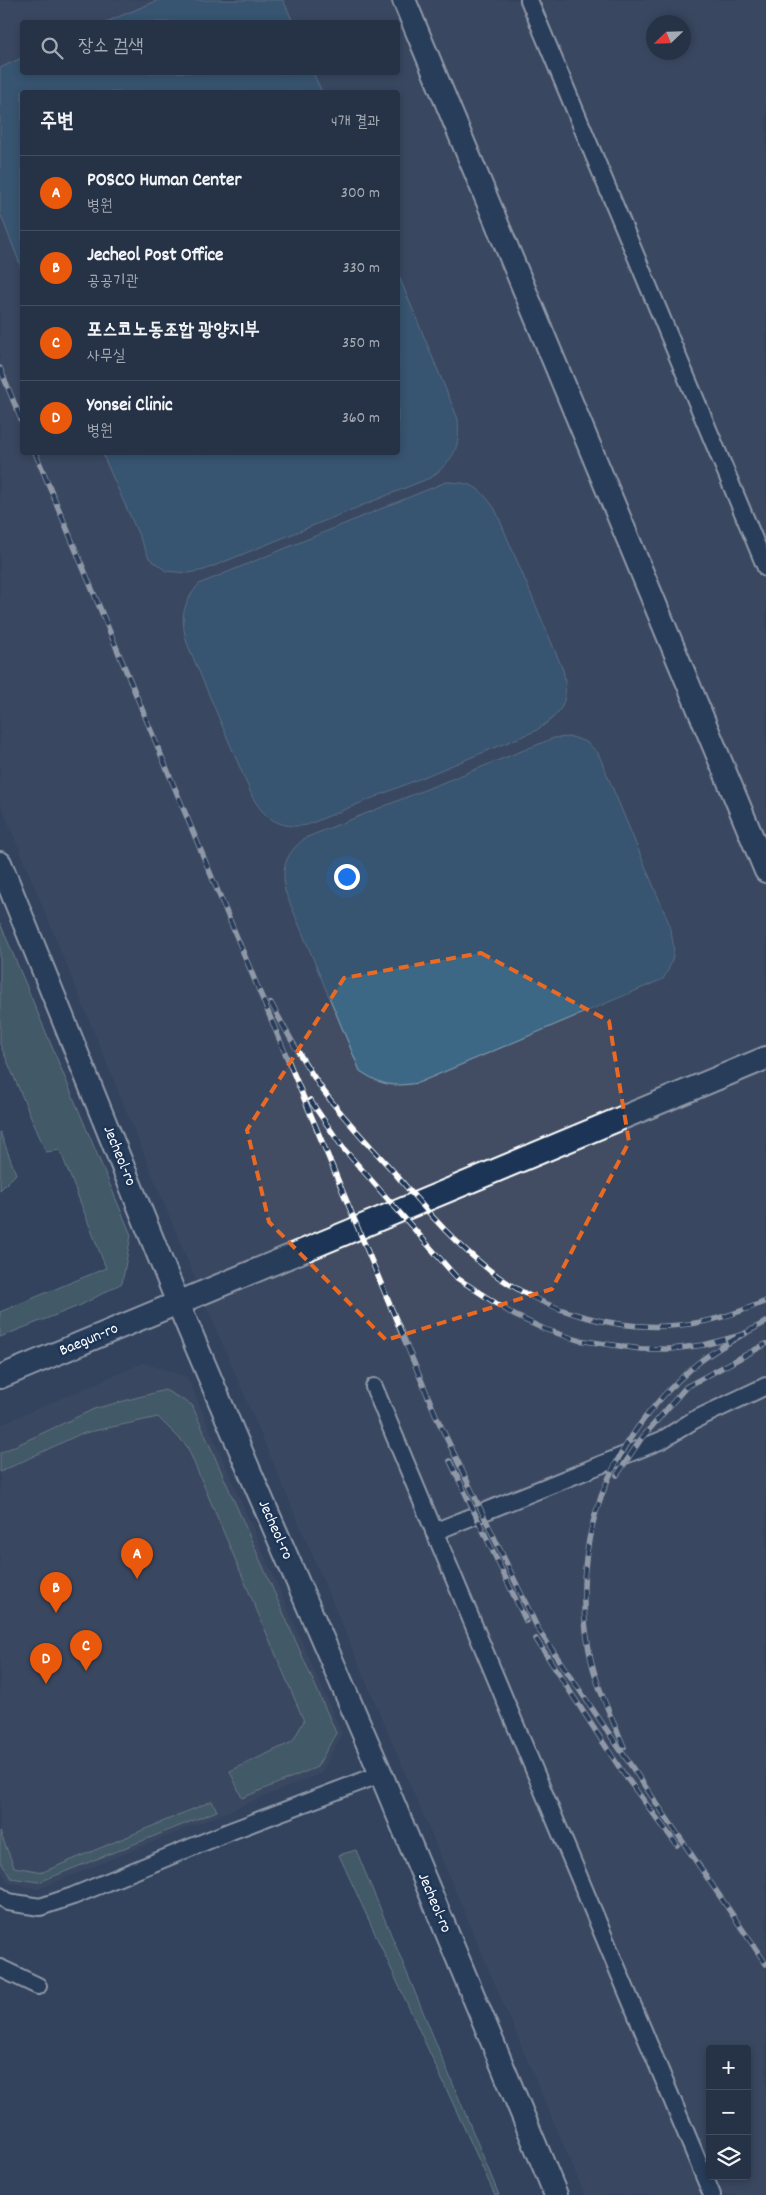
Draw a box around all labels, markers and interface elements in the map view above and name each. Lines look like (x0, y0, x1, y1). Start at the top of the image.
north arrow (646, 15, 691, 60)
search box (20, 20, 400, 75)
icon: search (38, 34, 66, 62)
text: 장소 검색 (78, 34, 144, 61)
text: 주변 (40, 108, 74, 138)
text: 4개 결과 (331, 111, 380, 134)
text: POSCO Human Center (87, 168, 242, 195)
text: A (52, 182, 60, 205)
text: 300 m (341, 182, 380, 205)
text: 병원 (87, 195, 113, 218)
text: Jecheol Post Office (87, 243, 223, 270)
text: B (52, 257, 60, 280)
text: 330 m (342, 257, 380, 280)
text: 공공기관 (87, 270, 139, 293)
text: 포스코노동조합 광양지부 (87, 318, 260, 345)
text: C (52, 332, 60, 355)
text: 350 m (342, 332, 380, 355)
text: 사무실 (87, 345, 126, 368)
text: Yonsei Clinic (87, 393, 173, 420)
text: D (52, 407, 60, 430)
text: 360 m (342, 407, 380, 430)
text: 병원 (87, 420, 113, 443)
your location (334, 864, 360, 890)
street label: Jecheol-ro (97, 1122, 141, 1190)
street label: Baegun-ro (56, 1317, 122, 1363)
street label: Jecheol-ro (252, 1496, 298, 1564)
pin: A (121, 1538, 153, 1579)
pin: B (40, 1572, 72, 1613)
pin: C (70, 1630, 102, 1671)
pin: D (30, 1643, 62, 1684)
street label: Jecheol-ro (411, 1869, 457, 1937)
map controls (706, 2045, 751, 2180)
button: + (706, 2045, 751, 2090)
button: − (706, 2090, 751, 2135)
button: layers (706, 2135, 751, 2180)

